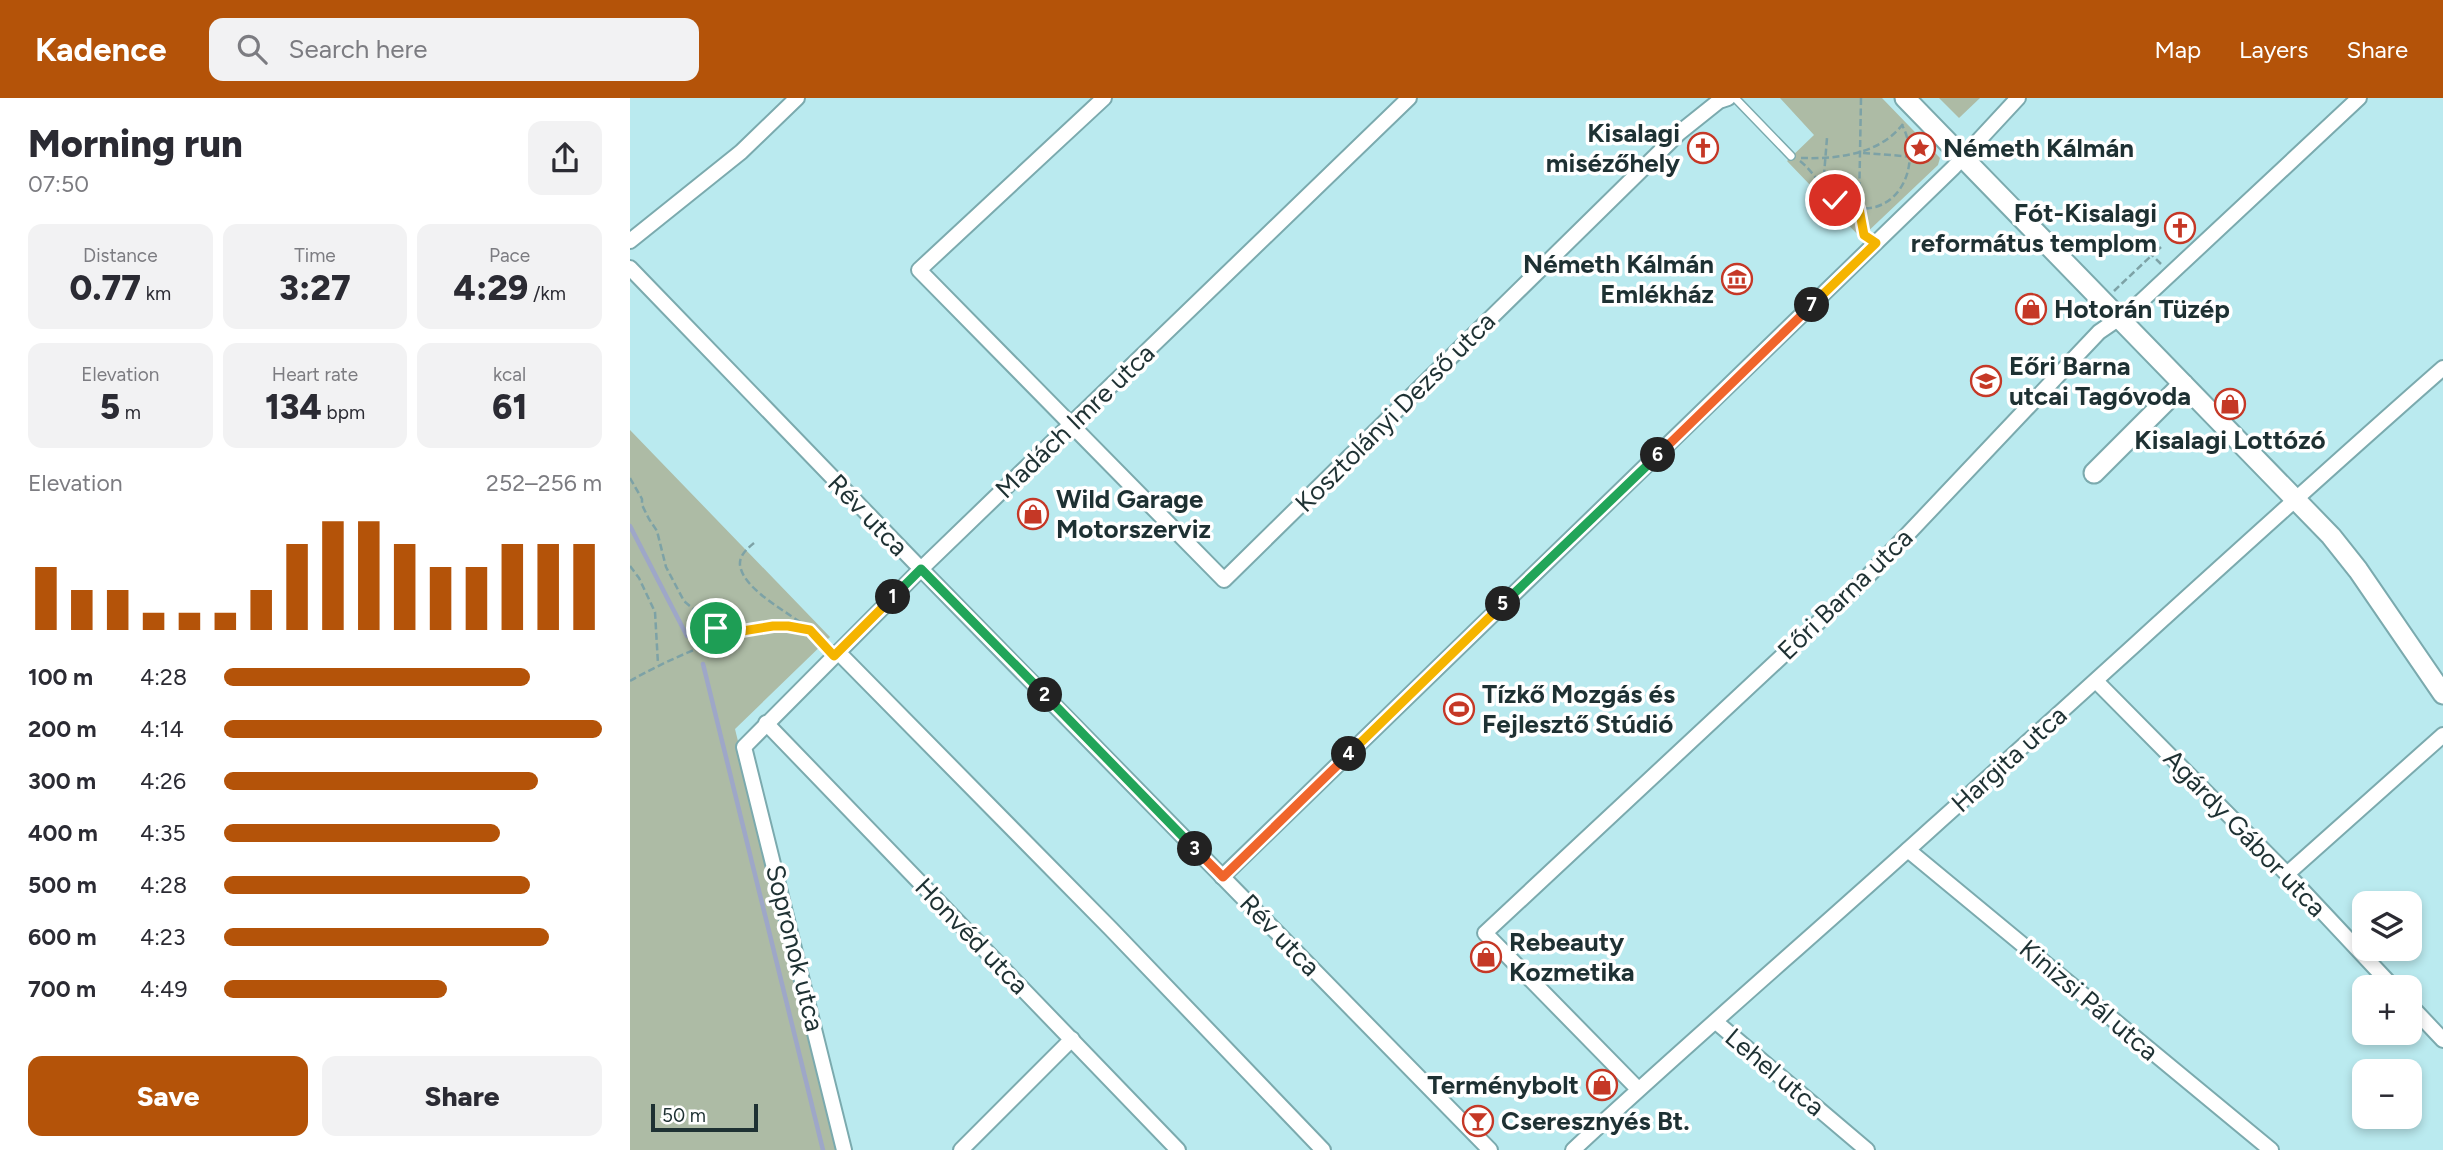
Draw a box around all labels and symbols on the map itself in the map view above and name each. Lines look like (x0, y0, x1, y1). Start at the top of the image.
place label: Kisalagi misézőhely (1546, 117, 1680, 179)
church icon: Kisalagi misézőhely (1686, 131, 1720, 165)
place icon: Németh Kálmán (1903, 131, 1937, 165)
place label: Németh Kálmán (1943, 132, 2134, 164)
pin (1805, 170, 1865, 230)
place label: Fót-Kisalagi református templom (1911, 197, 2157, 259)
church icon: Fót-Kisalagi református templom (2163, 211, 2197, 245)
place label: Németh Kálmán Emlékház (1523, 248, 1714, 310)
museum icon: Németh Kálmán Emlékház (1720, 262, 1754, 296)
pin: 7 (1794, 288, 1830, 322)
shop icon: Hotorán Tüzép (2014, 292, 2048, 326)
place label: Hotorán Tüzép (2054, 293, 2230, 325)
street label: Kosztolányi Dezső utca (1288, 305, 1502, 519)
street label: Madách Imre utca (989, 337, 1161, 505)
place label: Eőri Barna utcai Tagóvoda (2009, 350, 2191, 412)
school or university icon: Eőri Barna utcai Tagóvoda (1969, 364, 2003, 398)
shop icon: Kisalagi Lottózó (2213, 387, 2247, 421)
place label: Kisalagi Lottózó (2134, 424, 2326, 456)
pin: 6 (1640, 438, 1676, 472)
street label: Rév utca (821, 467, 915, 563)
place label: Wild Garage Motorszerviz (1056, 483, 1211, 545)
shop icon: Wild Garage Motorszerviz (1016, 497, 1050, 531)
street label: Eőri Barna utca (1771, 522, 1919, 666)
pin: 1 (876, 580, 910, 614)
pin: 5 (1486, 587, 1520, 622)
pin (686, 598, 746, 658)
pin: 2 (1028, 678, 1062, 712)
place label: Tízkő Mozgás és Fejlesztő Stúdió (1482, 678, 1675, 740)
sports icon: Tízkő Mozgás és Fejlesztő Stúdió (1442, 692, 1476, 726)
street label: Hargita utca (1945, 699, 2073, 819)
pin: 4 (1332, 736, 1366, 772)
street label: Agárdy Gábor utca (2157, 743, 2333, 923)
pin: 3 (1178, 832, 1212, 866)
street label: Sopronok utca (759, 861, 831, 1035)
street label: Honvéd utca (909, 871, 1035, 1001)
street label: Rév utca (1233, 887, 1327, 983)
place label: Rebeauty Kozmetika (1509, 926, 1635, 988)
street label: Kinizsi Pál utca (2013, 933, 2165, 1067)
shop icon: Rebeauty Kozmetika (1469, 940, 1503, 974)
street label: Lehel utca (1719, 1021, 1831, 1123)
shop icon: Terménybolt (1585, 1068, 1619, 1102)
place label: Terménybolt (1427, 1069, 1579, 1101)
scale bar (651, 1101, 758, 1133)
bar icon: Cseresznyés Bt. (1461, 1104, 1495, 1138)
place label: Cseresznyés Bt. (1501, 1105, 1690, 1137)

